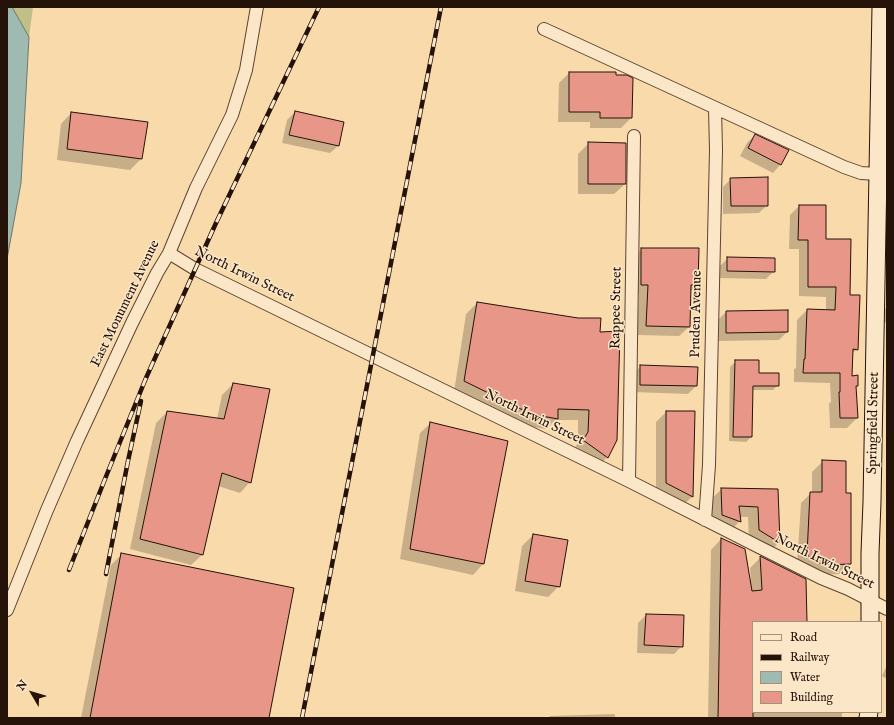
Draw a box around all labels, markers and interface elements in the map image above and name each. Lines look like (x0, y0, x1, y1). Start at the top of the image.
street label: East Monument Avenue (88, 238, 164, 370)
street label: North Irwin Street (191, 244, 297, 306)
street label: Rappee Street (608, 267, 626, 349)
street label: Pruden Avenue (688, 270, 706, 358)
street label: Springfield Street (865, 372, 883, 474)
street label: North Irwin Street (481, 387, 587, 449)
street label: North Irwin Street (771, 531, 877, 593)
legend (752, 621, 882, 713)
text: Road (790, 630, 817, 645)
text: Railway (790, 650, 829, 665)
text: Water (790, 670, 820, 685)
north arrow (12, 673, 52, 713)
text: N (14, 678, 31, 694)
text: Building (790, 690, 833, 705)

